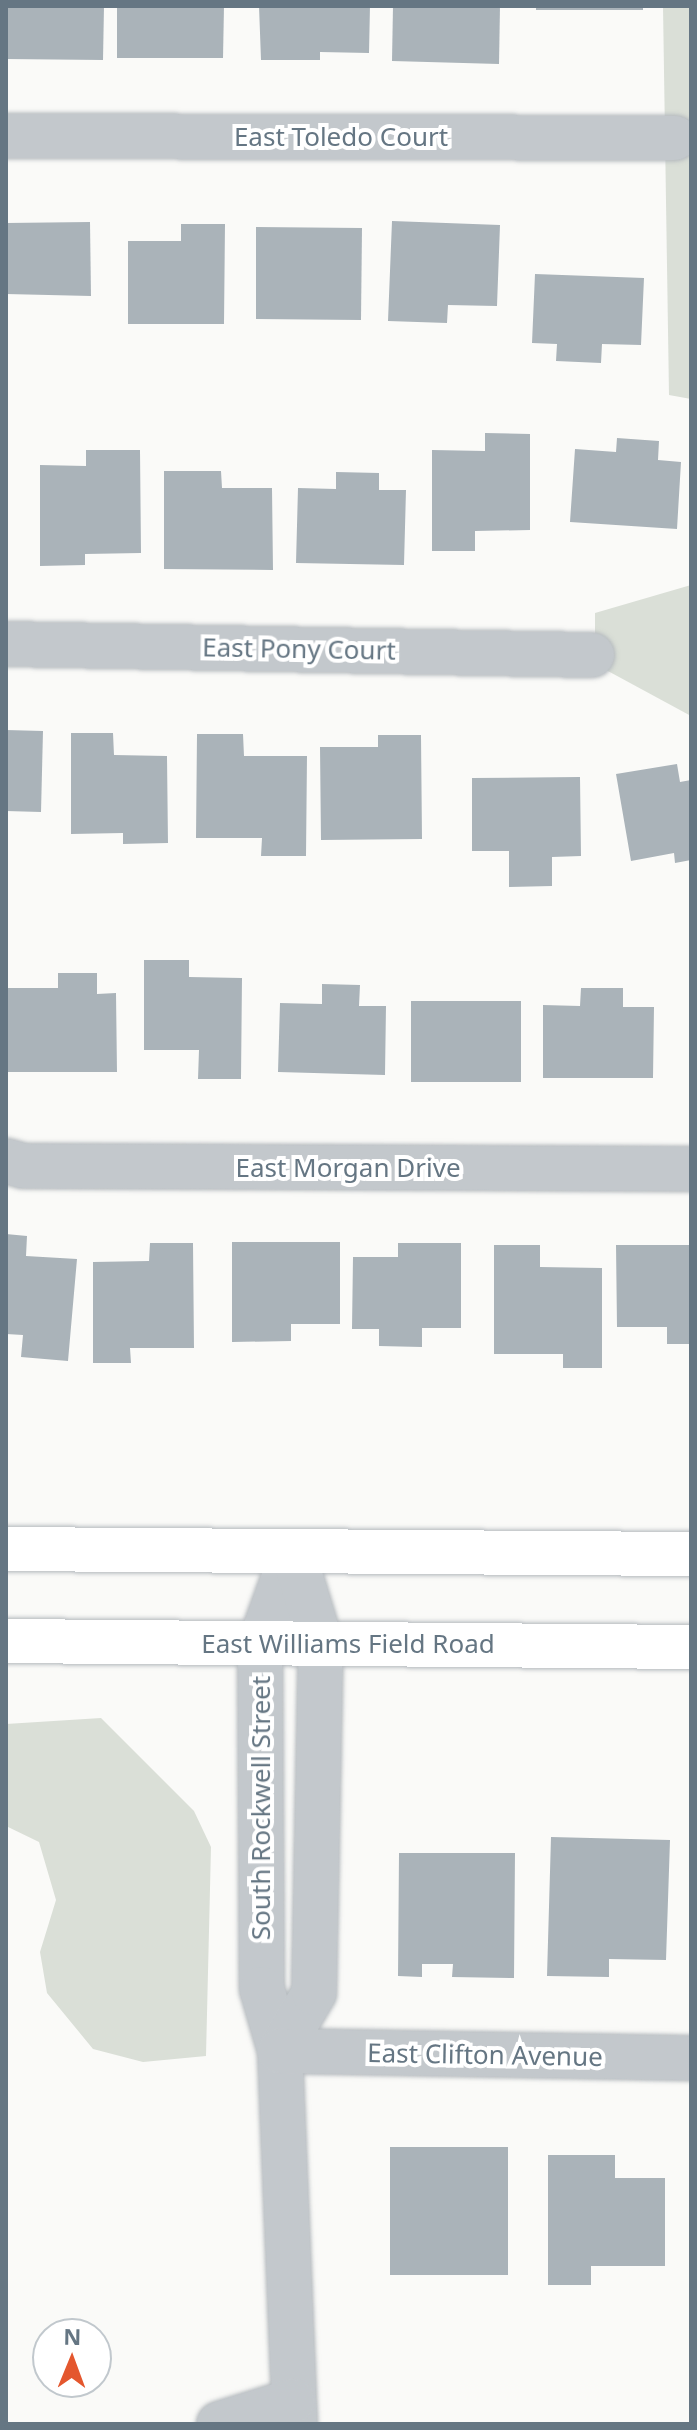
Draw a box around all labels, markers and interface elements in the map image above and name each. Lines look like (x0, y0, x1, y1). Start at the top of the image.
street label: East Toledo Court (234, 121, 448, 153)
street label: East Pony Court (202, 632, 396, 666)
street label: East Morgan Drive (235, 1152, 461, 1184)
street label: East Williams Field Road (201, 1628, 495, 1660)
street label: South Rockwell Street (245, 1676, 277, 1940)
street label: East Clifton Avenue (367, 2037, 603, 2073)
north arrow (32, 2318, 112, 2398)
text: N (63, 2321, 82, 2351)

